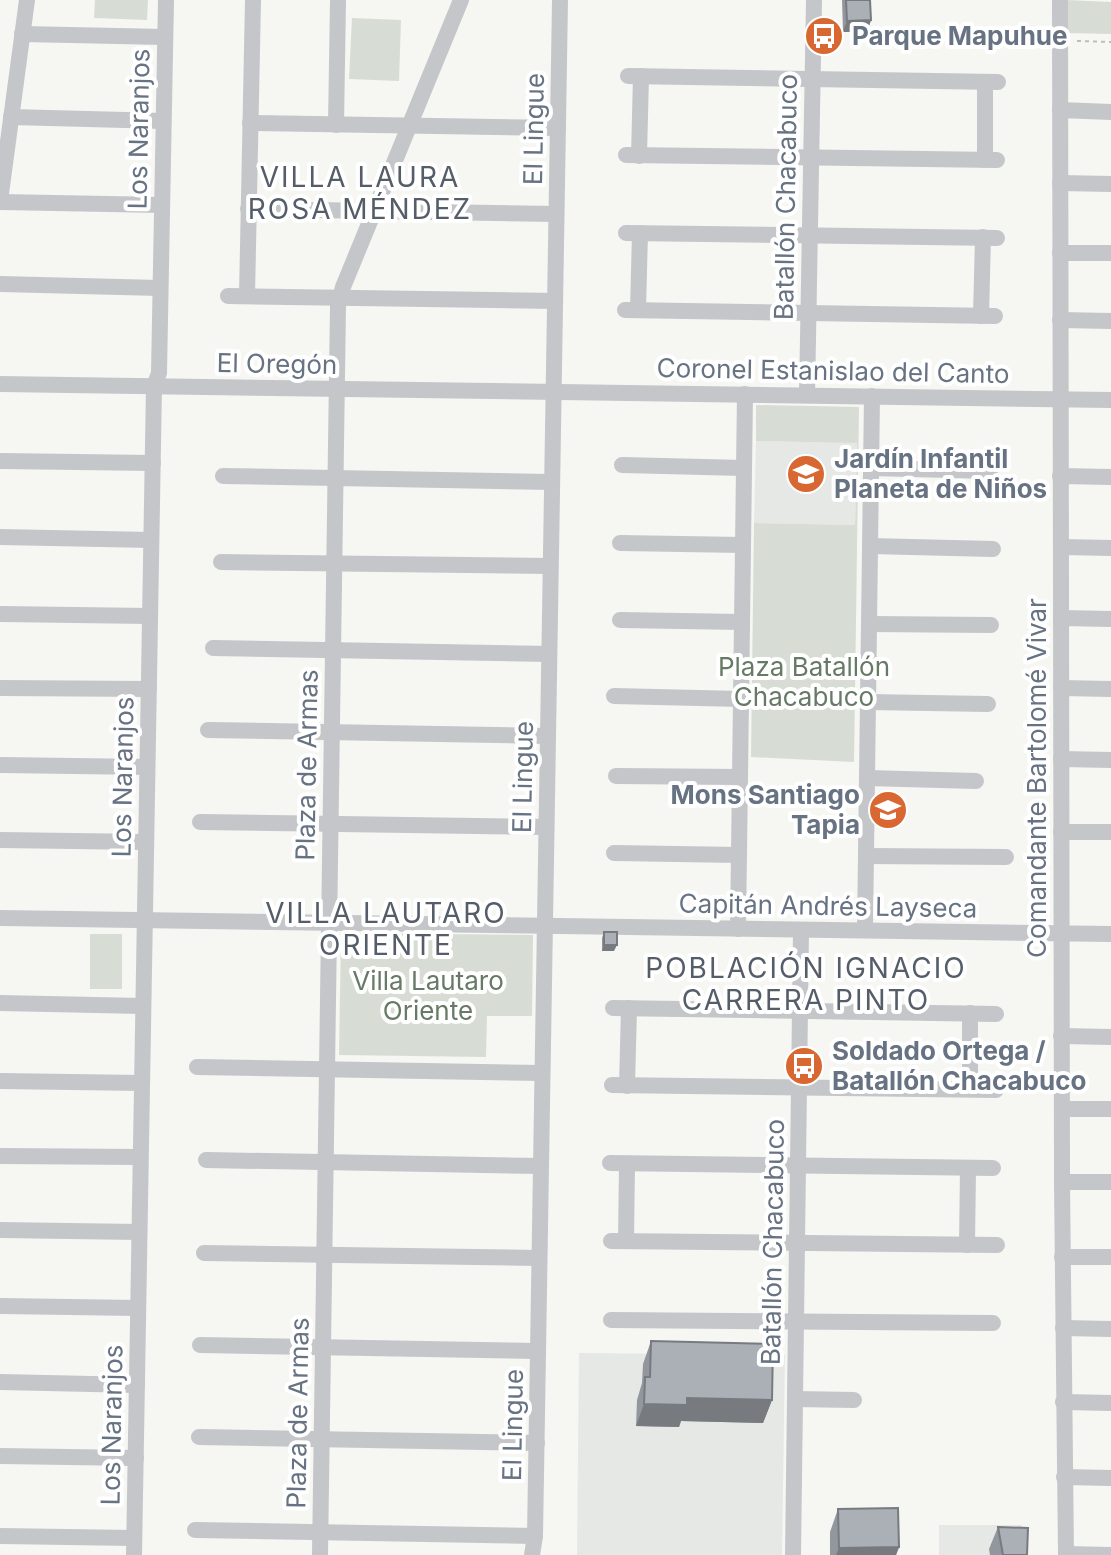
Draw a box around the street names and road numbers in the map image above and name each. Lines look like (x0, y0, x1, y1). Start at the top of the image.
street label: Los Naranjos (122, 48, 155, 210)
street label: El Lingue (517, 73, 550, 185)
street label: Batallón Chacabuco (768, 74, 803, 320)
street label: El Oregón (216, 347, 338, 380)
street label: Coronel Estanislao del Canto (656, 352, 1010, 389)
street label: Comandante Bartolomé Vivar (1021, 598, 1052, 958)
street label: Plaza de Armas (289, 669, 324, 861)
street label: Los Naranjos (106, 696, 139, 858)
street label: El Lingue (506, 721, 539, 833)
street label: Capitán Andrés Layseca (678, 887, 978, 924)
street label: Batallón Chacabuco (755, 1119, 790, 1365)
street label: Plaza de Armas (280, 1317, 315, 1509)
street label: Los Naranjos (95, 1344, 128, 1506)
street label: El Lingue (496, 1369, 529, 1481)

